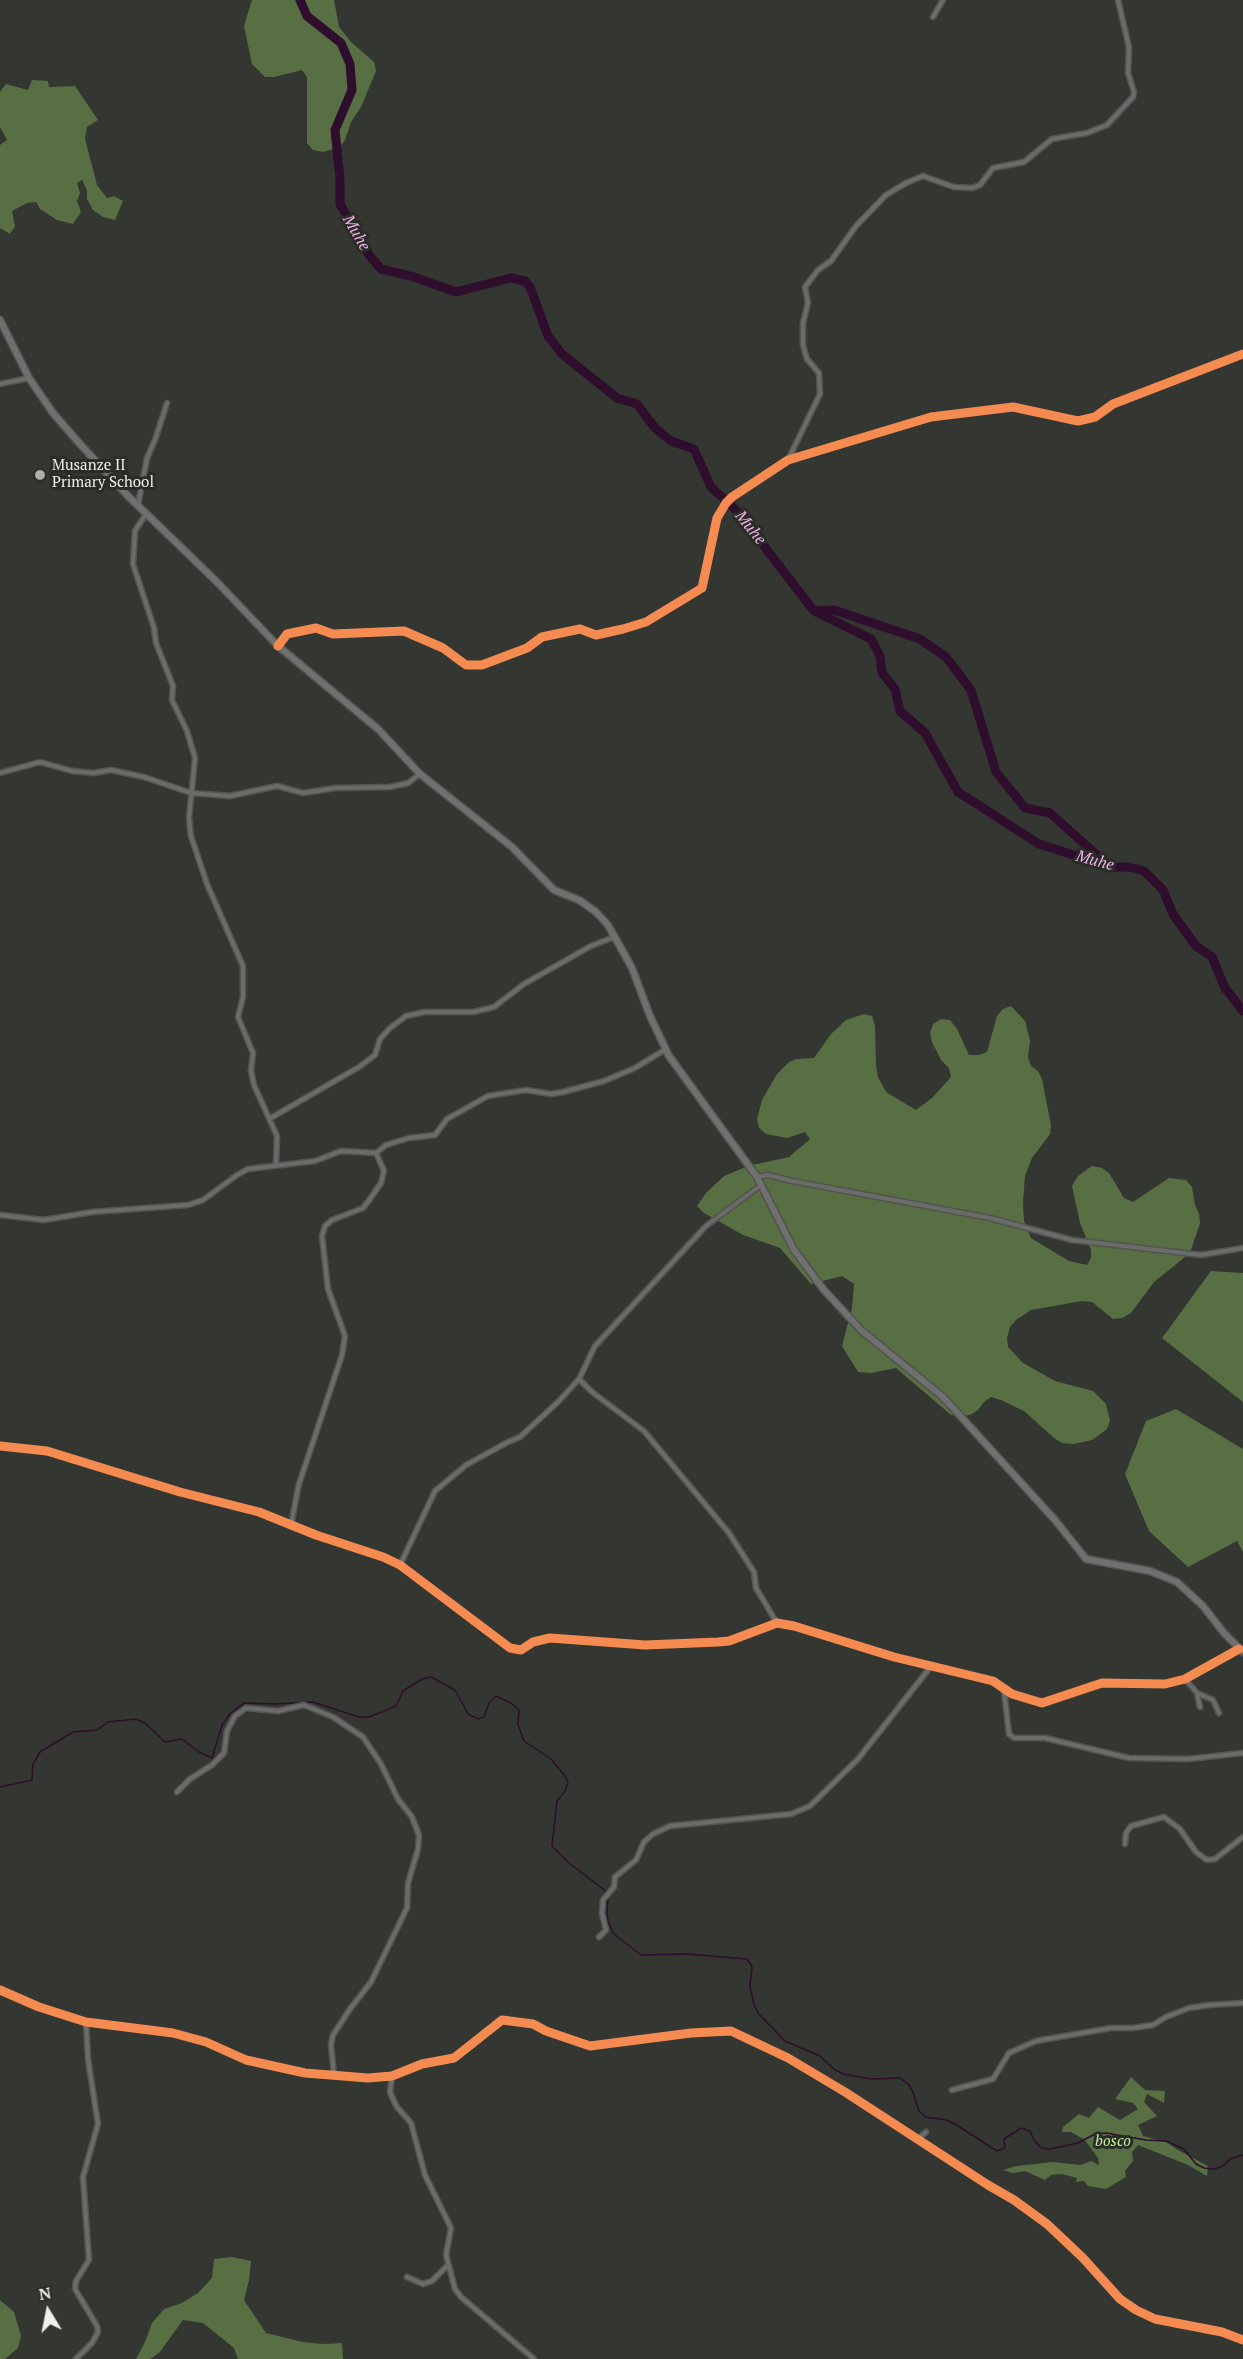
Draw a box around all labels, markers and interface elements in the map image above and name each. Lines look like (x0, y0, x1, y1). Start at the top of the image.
water label: Muhe (338, 212, 374, 254)
place label: Musanze II Primary School (52, 457, 154, 492)
marker: Musanze II Primary School (33, 468, 47, 482)
water label: Muhe (730, 507, 770, 549)
water label: Muhe (1074, 847, 1116, 875)
park label: bosco (1095, 2133, 1131, 2151)
north arrow (18, 2281, 78, 2341)
text: N (37, 2281, 53, 2305)

